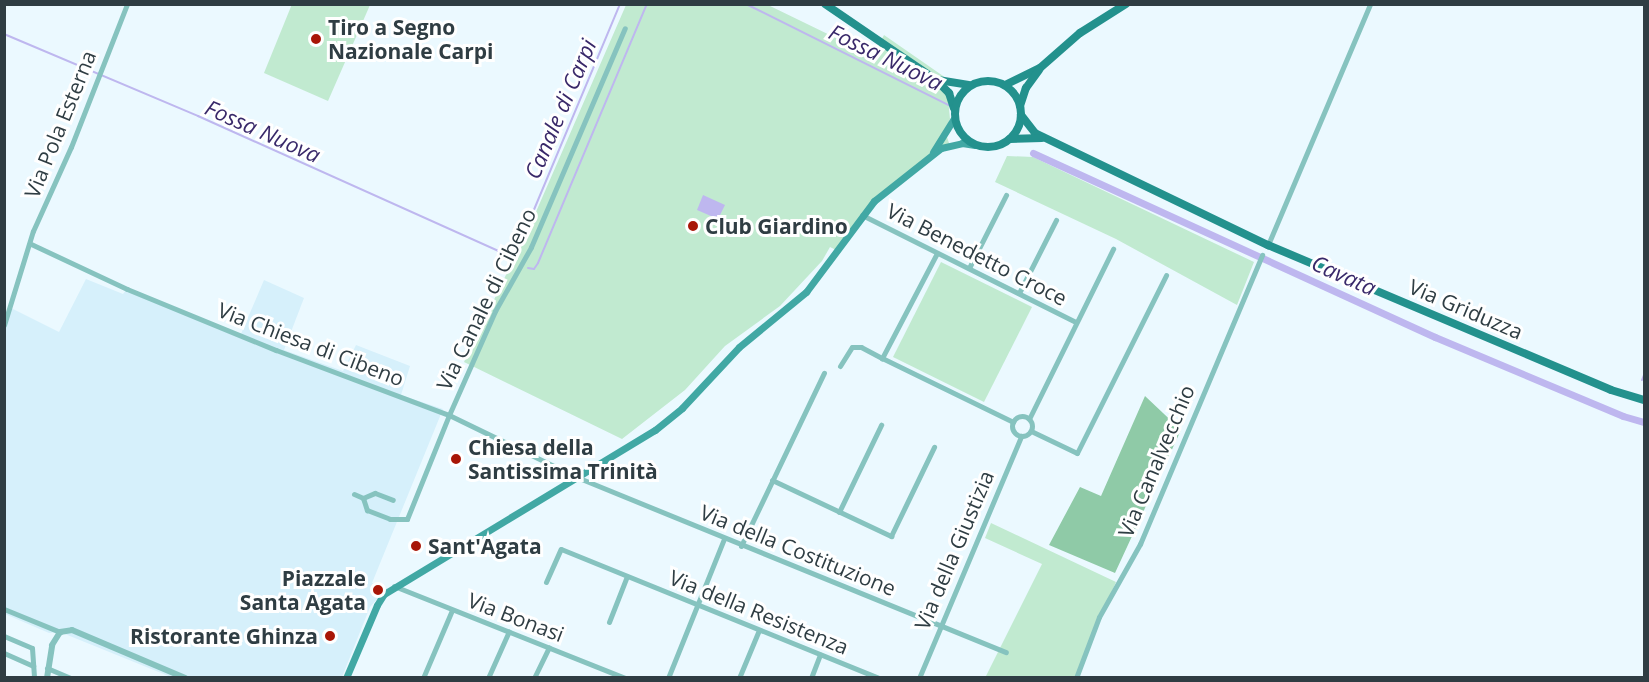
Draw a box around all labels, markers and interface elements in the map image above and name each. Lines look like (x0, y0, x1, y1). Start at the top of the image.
place label: Tiro a Segno Nazionale Carpi (328, 14, 493, 64)
water label: Fossa Nuova (825, 18, 947, 96)
marker: Tiro a Segno Nazionale Carpi (309, 32, 323, 46)
water label: Canale di Carpi (519, 35, 601, 183)
street label: Via Pola Esterna (19, 47, 101, 201)
water label: Fossa Nuova (201, 94, 325, 168)
street label: Via Benedetto Croce (883, 198, 1071, 310)
street label: Via Canale di Cibeno (431, 204, 541, 394)
place label: Club Giardino (705, 213, 848, 239)
marker: Club Giardino (686, 219, 700, 233)
water label: Cavata (1308, 249, 1380, 301)
street label: Via Griduzza (1405, 274, 1527, 344)
street label: Via Chiesa di Cibeno (214, 297, 408, 391)
street label: Via Canalvecchio (1113, 381, 1199, 541)
place label: Chiesa della Santissima Trinità (468, 434, 658, 484)
marker: Chiesa della Santissima Trinità (449, 452, 463, 466)
street label: Via della Giustizia (909, 467, 999, 633)
street label: Via della Costituzione (696, 499, 900, 601)
place label: Sant'Agata (428, 533, 542, 559)
marker: Sant'Agata (409, 539, 423, 553)
place label: Piazzale Santa Agata (240, 565, 366, 615)
street label: Via della Resistenza (666, 565, 852, 659)
marker: Piazzale Santa Agata (371, 583, 385, 597)
street label: Via Bonasi (464, 587, 568, 647)
place label: Ristorante Ghinza (130, 623, 318, 649)
marker: Ristorante Ghinza (323, 629, 337, 643)

